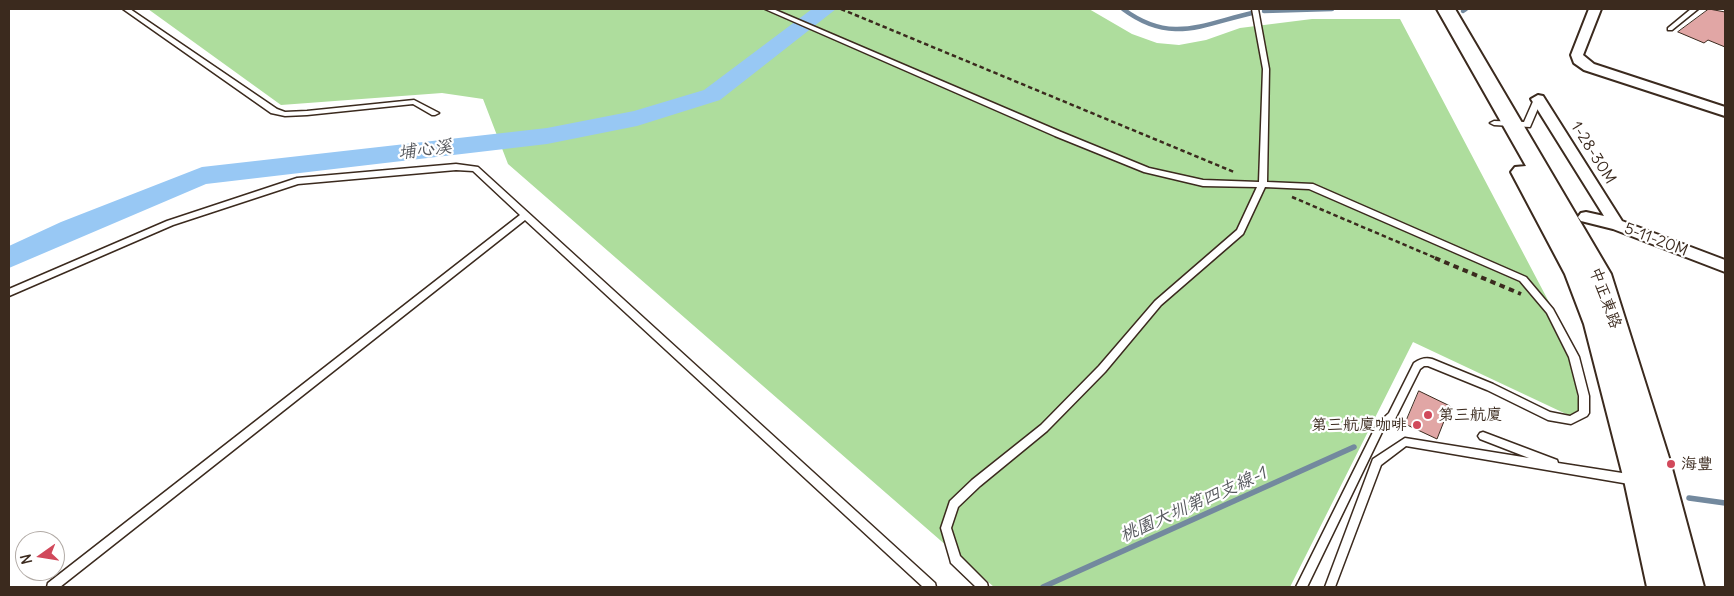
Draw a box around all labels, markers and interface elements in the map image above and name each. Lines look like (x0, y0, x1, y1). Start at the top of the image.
street label: 1-28-30M (1566, 118, 1620, 188)
water label: 埔心溪 (397, 136, 453, 164)
street label: 5-11-20M (1621, 219, 1691, 261)
street label: 中正東路 (1585, 265, 1625, 331)
place label: 第三航廈 (1438, 405, 1502, 425)
marker: 第三航廈 (1422, 409, 1434, 421)
place label: 第三航廈咖啡 (1311, 415, 1407, 435)
marker: 第三航廈咖啡 (1411, 419, 1423, 431)
place label: 海豐 (1681, 454, 1713, 474)
marker: 海豐 (1665, 458, 1677, 470)
water label: 桃園大圳第四支線-1 (1116, 463, 1270, 547)
north arrow (15, 531, 65, 581)
text: N (16, 552, 36, 566)

